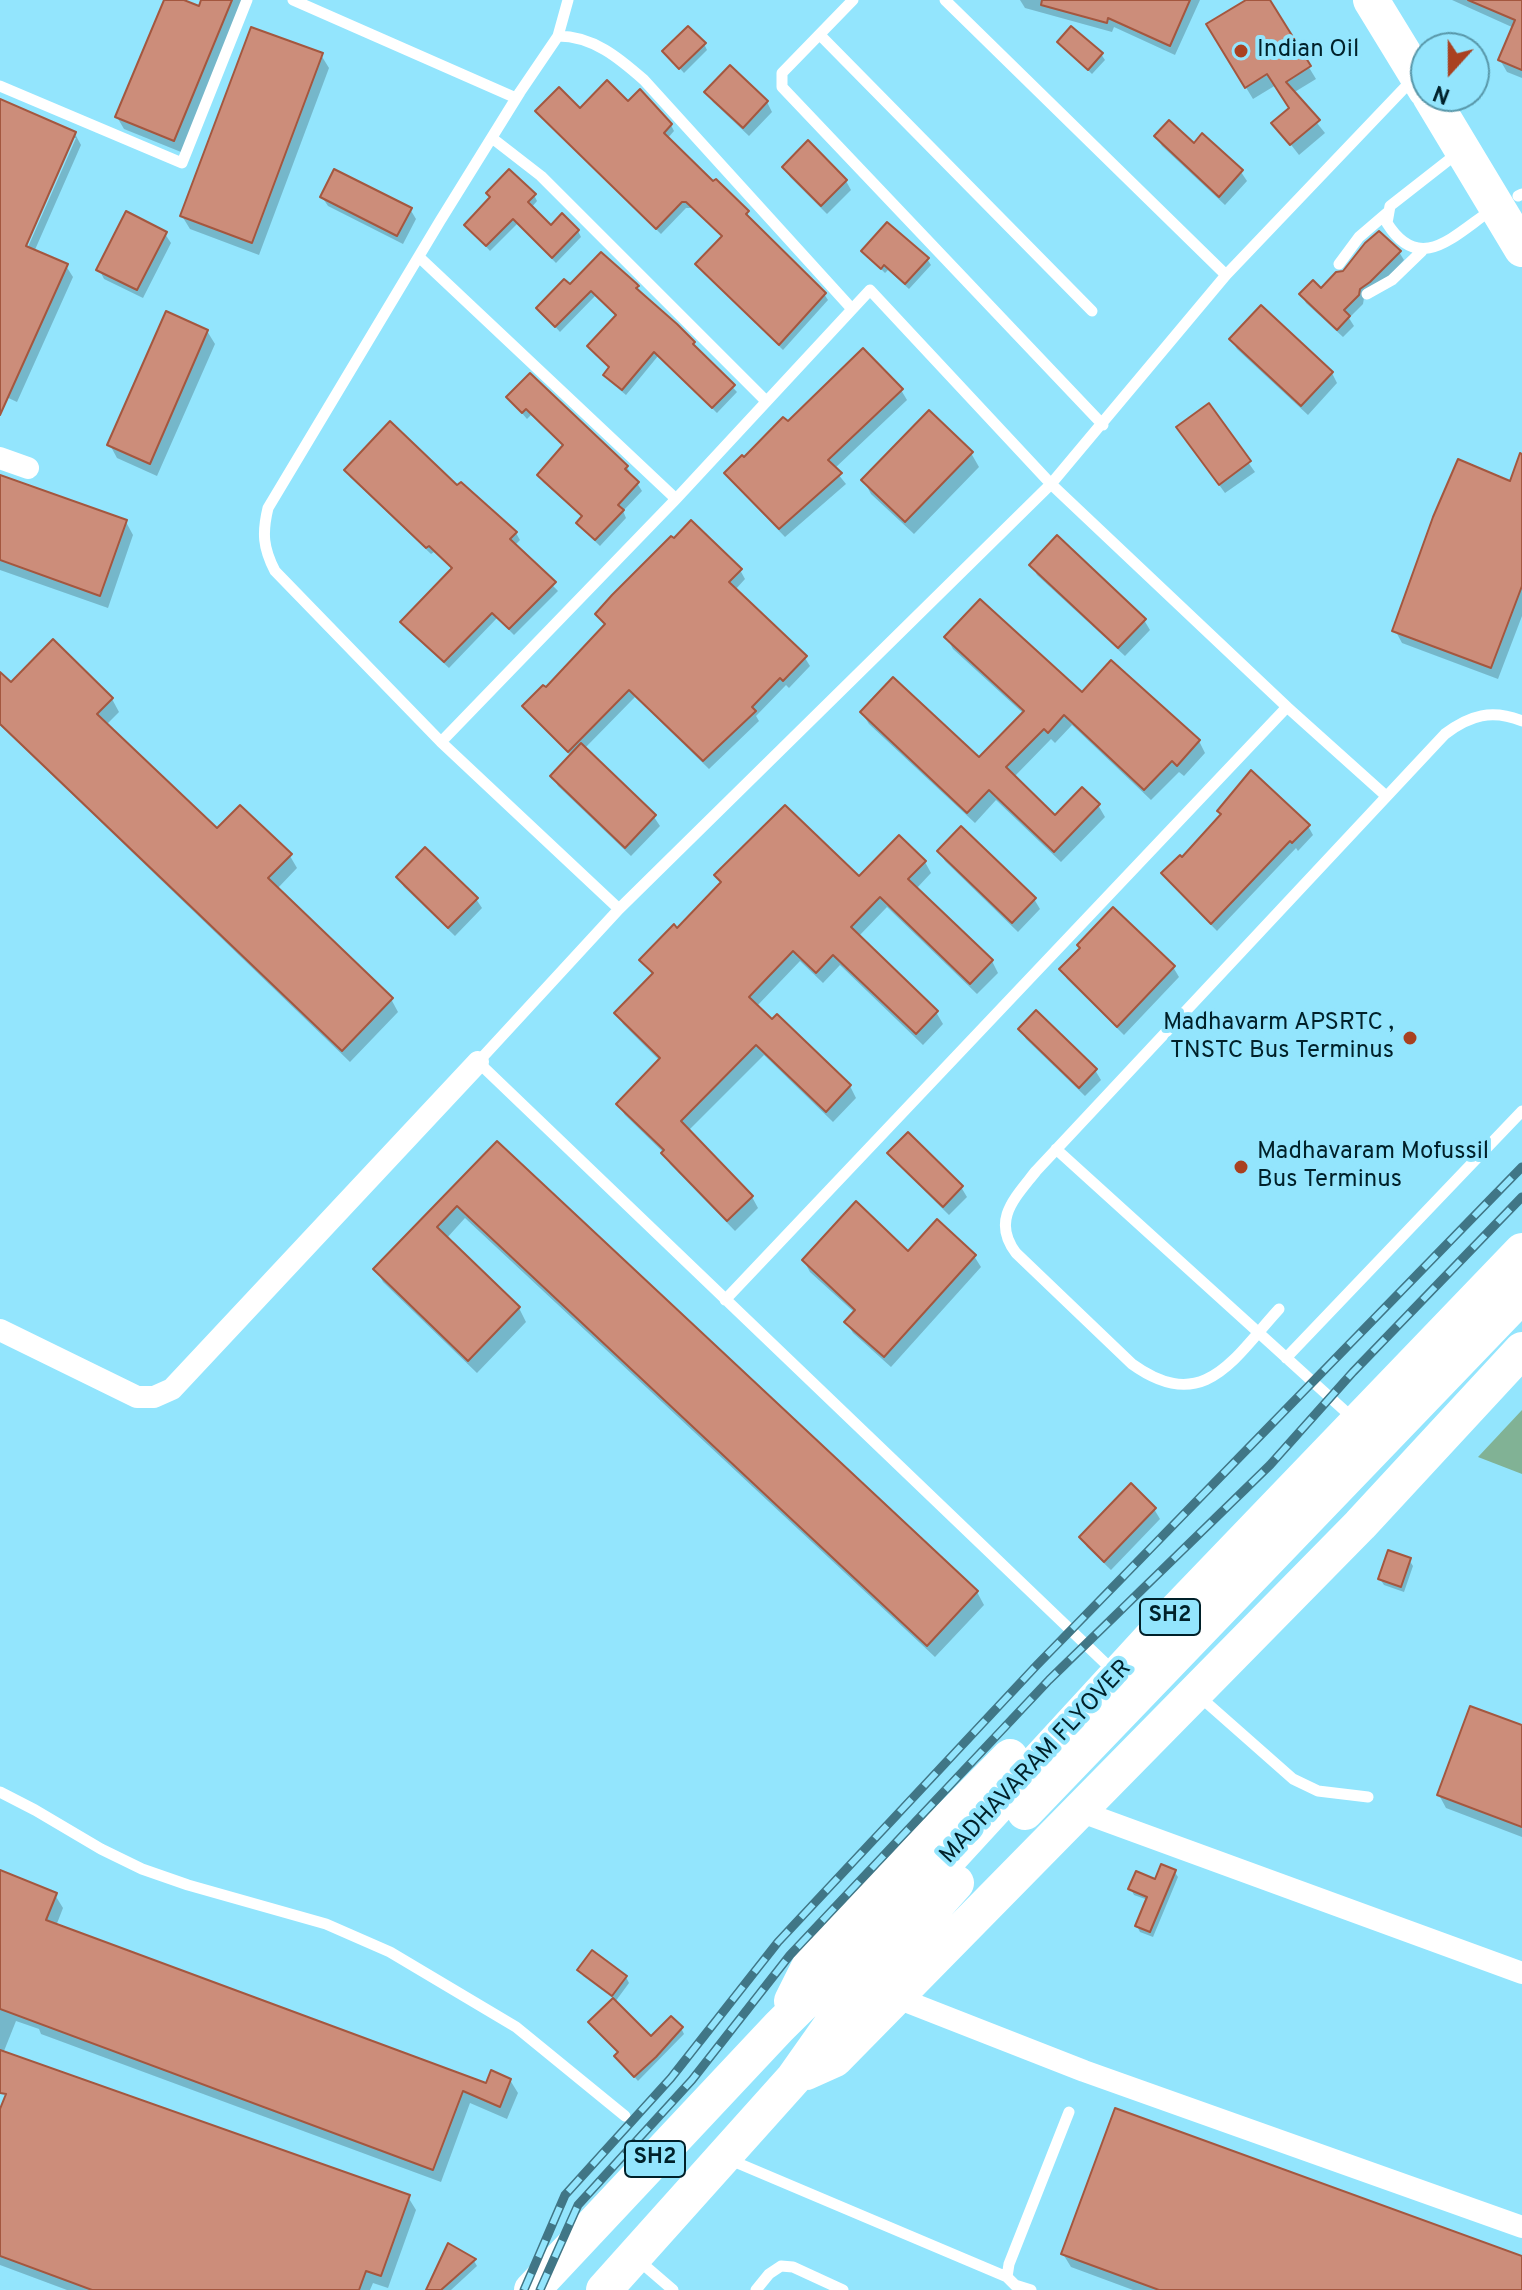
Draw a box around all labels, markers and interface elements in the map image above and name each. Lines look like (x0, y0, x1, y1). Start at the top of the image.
north arrow (1410, 32, 1490, 112)
place label: Indian Oil (1257, 37, 1359, 65)
marker: Indian Oil (1232, 42, 1250, 60)
text: N (1430, 78, 1454, 108)
place label: Madhavarm APSRTC , TNSTC Bus Terminus (1163, 1010, 1394, 1066)
marker: Madhavarm APSRTC , TNSTC Bus Terminus (1401, 1029, 1419, 1047)
place label: Madhavaram Mofussil Bus Terminus (1257, 1139, 1489, 1195)
marker: Madhavaram Mofussil Bus Terminus (1232, 1158, 1250, 1176)
road number: SH2 (1140, 1599, 1200, 1635)
street label: MADHAVARAM FLYOVER (935, 1655, 1139, 1871)
road number: SH2 (625, 2141, 685, 2177)

